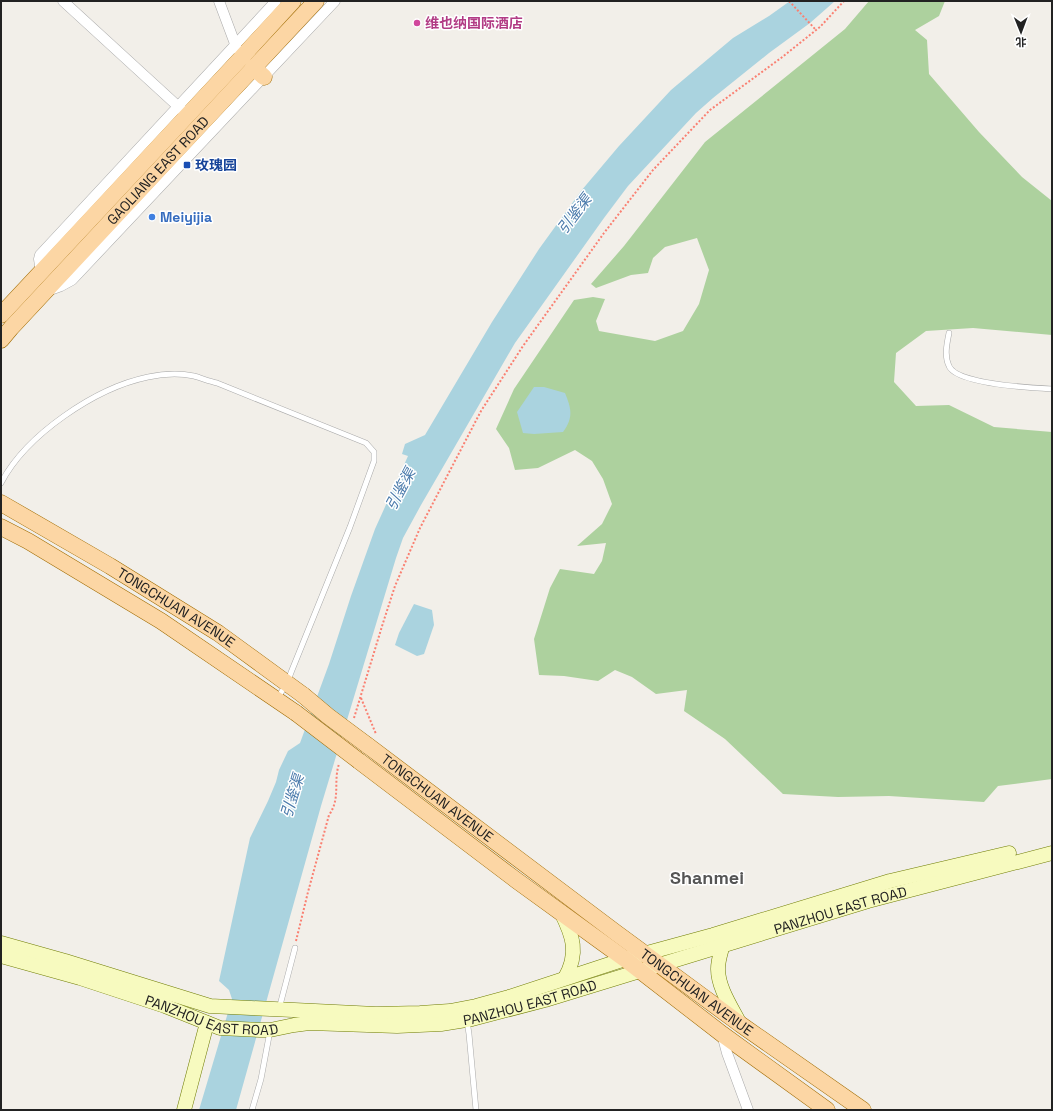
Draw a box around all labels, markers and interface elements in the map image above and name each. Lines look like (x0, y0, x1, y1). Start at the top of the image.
north arrow (1001, 12, 1041, 52)
place label: 维也纳国际酒店 (425, 14, 523, 32)
marker: 维也纳国际酒店 (412, 18, 422, 28)
text: 北 (1016, 35, 1027, 49)
street label: GAOLIANG EAST ROAD (103, 112, 213, 229)
place label: 玫瑰园 (195, 156, 237, 174)
marker: 玫瑰园 (182, 160, 192, 170)
water label: 引鉴渠 (553, 189, 596, 238)
place label: Meiyijia (160, 208, 212, 226)
marker: Meiyijia (147, 212, 157, 222)
water label: 引鉴渠 (381, 463, 420, 513)
street label: TONGCHUAN AVENUE (114, 564, 239, 651)
street label: TONGCHUAN AVENUE (378, 750, 497, 846)
water label: 引鉴渠 (276, 770, 308, 820)
district label: Shanmei (670, 866, 744, 889)
street label: PANZHOU EAST ROAD (772, 882, 909, 938)
street label: TONGCHUAN AVENUE (637, 945, 757, 1040)
street label: PANZHOU EAST ROAD (462, 976, 599, 1029)
street label: PANZHOU EAST ROAD (143, 991, 280, 1039)

